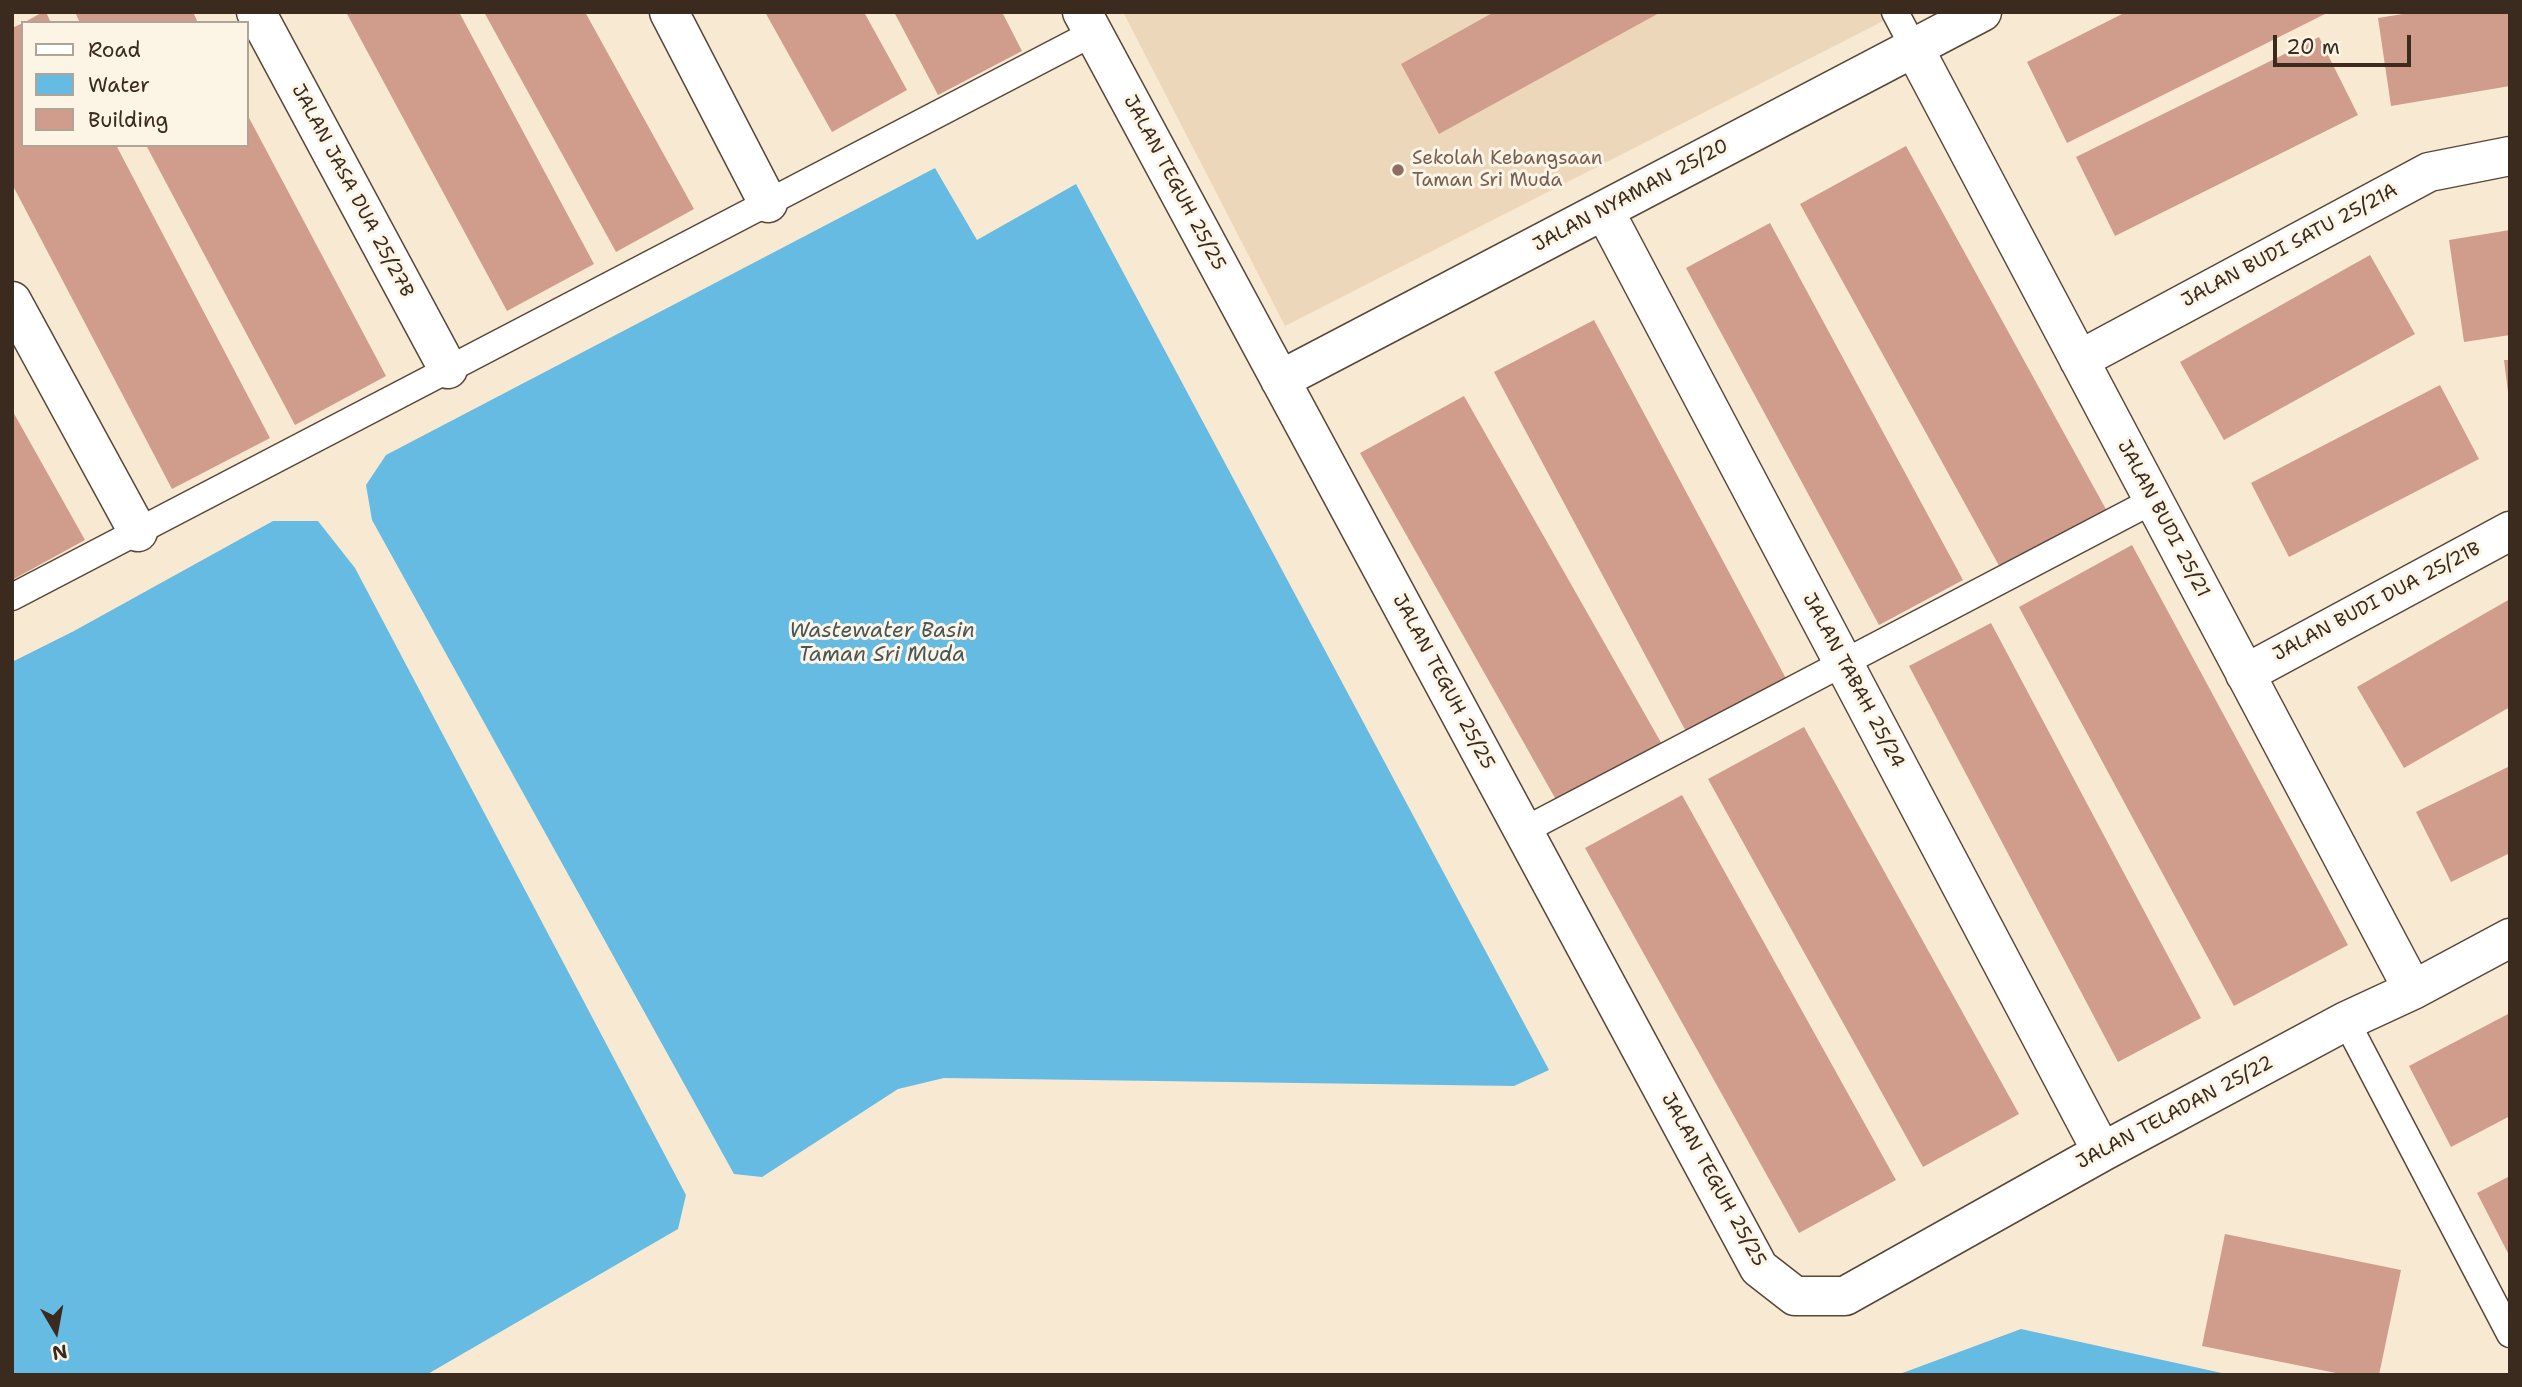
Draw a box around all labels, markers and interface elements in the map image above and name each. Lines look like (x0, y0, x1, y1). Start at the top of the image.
legend (21, 21, 248, 147)
scale bar (2277, 21, 2415, 65)
text: 20 m (2286, 33, 2340, 61)
text: Road (88, 36, 141, 64)
text: Water (88, 71, 150, 99)
street label: JALAN JASA DUA 25/27B (286, 81, 418, 301)
street label: JALAN TEGUH 25/25 (1118, 92, 1230, 274)
text: Building (88, 106, 168, 134)
street label: JALAN NYAMAN 25/20 (1529, 135, 1733, 257)
place label: Sekolah Kebangsaan Taman Sri Muda (1412, 148, 1602, 192)
marker: Sekolah Kebangsaan Taman Sri Muda (1390, 162, 1406, 178)
street label: JALAN BUDI SATU 25/21A (2178, 179, 2402, 313)
street label: JALAN BUDI 25/21 (2112, 437, 2214, 601)
street label: JALAN BUDI DUA 25/21B (2269, 538, 2485, 666)
street label: JALAN TABAH 25/24 (1797, 590, 1909, 772)
street label: JALAN TEGUH 25/25 (1387, 591, 1499, 773)
water label: Wastewater Basin Taman Sri Muda (789, 619, 975, 669)
street label: JALAN TELADAN 25/22 (2073, 1051, 2277, 1175)
street label: JALAN TEGUH 25/25 (1656, 1089, 1770, 1271)
north arrow (21, 1296, 91, 1366)
text: N (50, 1339, 69, 1366)

